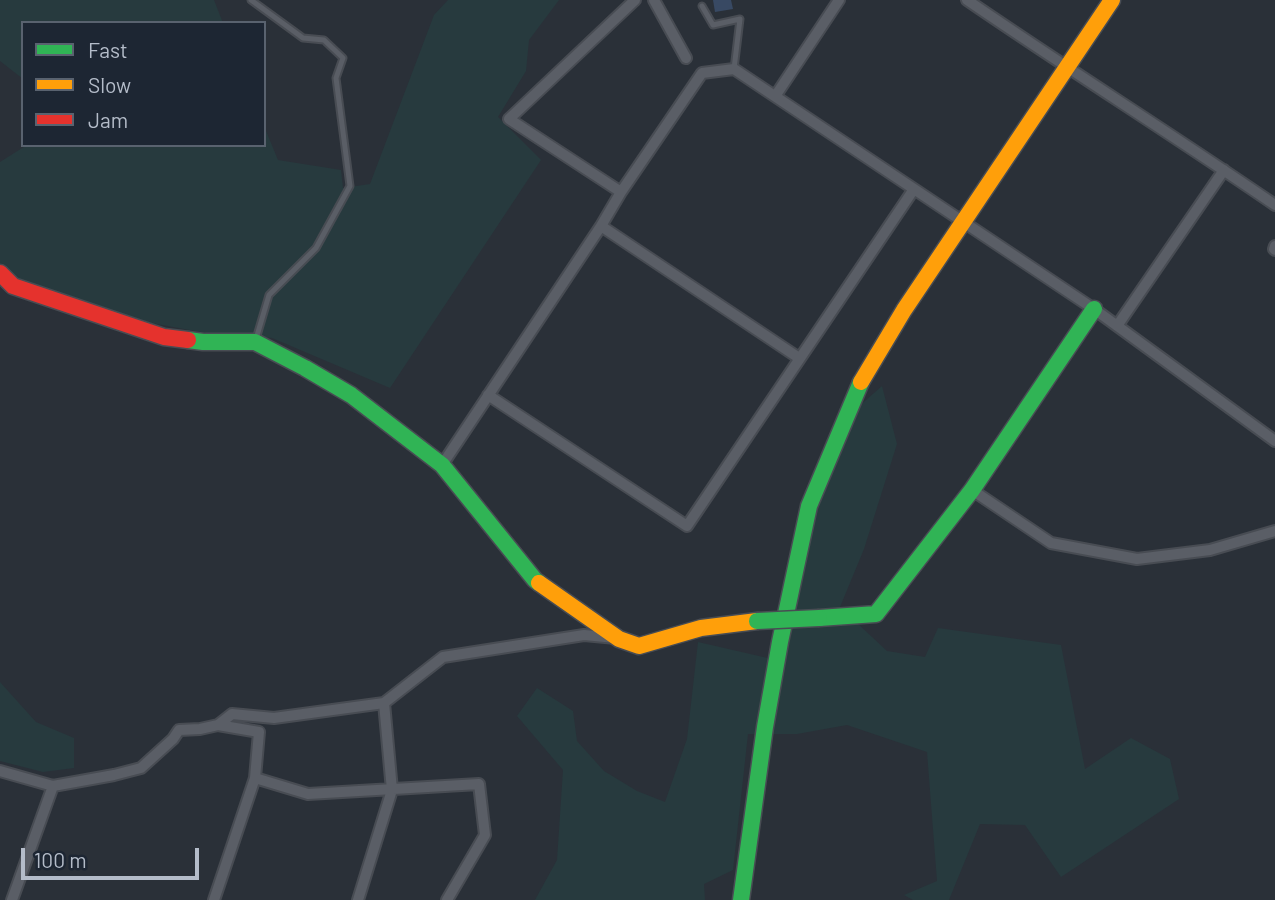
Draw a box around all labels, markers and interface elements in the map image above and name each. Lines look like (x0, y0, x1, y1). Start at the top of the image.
legend (21, 21, 266, 147)
text: Fast (88, 37, 128, 62)
text: Slow (88, 72, 131, 97)
text: Jam (88, 107, 128, 132)
scale bar (24, 834, 203, 878)
text: 100 m (34, 847, 87, 872)

